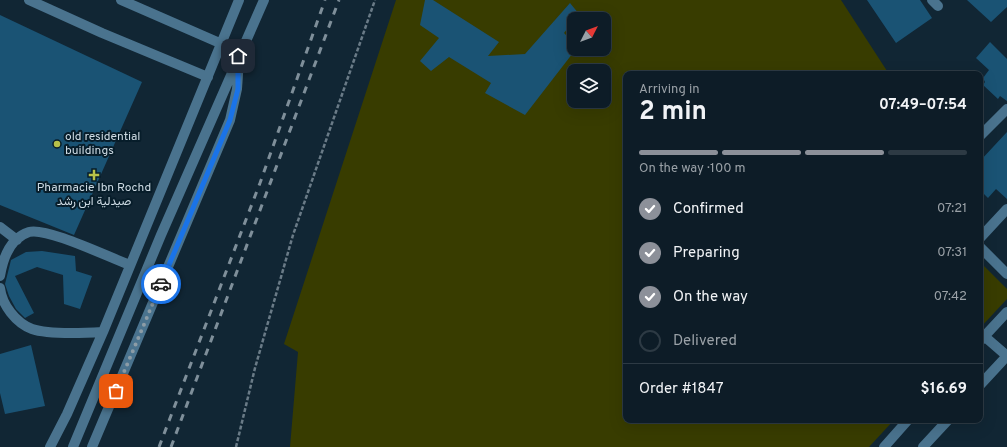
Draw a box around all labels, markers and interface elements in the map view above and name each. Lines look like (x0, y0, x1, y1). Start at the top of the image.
north arrow (567, 12, 611, 56)
map controls (567, 12, 611, 108)
pin (221, 39, 255, 73)
icon: home (227, 45, 249, 67)
button: layers (567, 64, 611, 108)
text: Arriving in (639, 82, 700, 98)
text: 2 min (639, 96, 707, 129)
text: 07:49–07:54 (879, 96, 967, 115)
place label: old residential buildings (65, 129, 140, 159)
marker: old residential buildings (52, 139, 62, 149)
text: On the way · 100 m (639, 161, 746, 177)
marker: Pharmacie Ibn Rochd صيدلية ابن رشد (89, 170, 99, 180)
place label: Pharmacie Ibn Rochd صيدلية ابن رشد (37, 180, 151, 210)
icon: check (639, 198, 661, 220)
text: Confirmed (673, 200, 744, 219)
text: 07:21 (937, 201, 967, 217)
icon: check (639, 242, 661, 264)
text: Preparing (673, 244, 740, 263)
text: 07:31 (937, 245, 967, 261)
courier (141, 264, 181, 304)
icon: car (150, 273, 172, 295)
icon: check (639, 286, 661, 308)
text: On the way (673, 288, 748, 307)
text: 07:42 (934, 289, 967, 305)
text: Delivered (673, 332, 737, 351)
pin (99, 374, 133, 408)
icon: bag (105, 380, 127, 402)
text: Order #1847 (639, 380, 723, 399)
text: $16.69 (921, 380, 967, 399)

